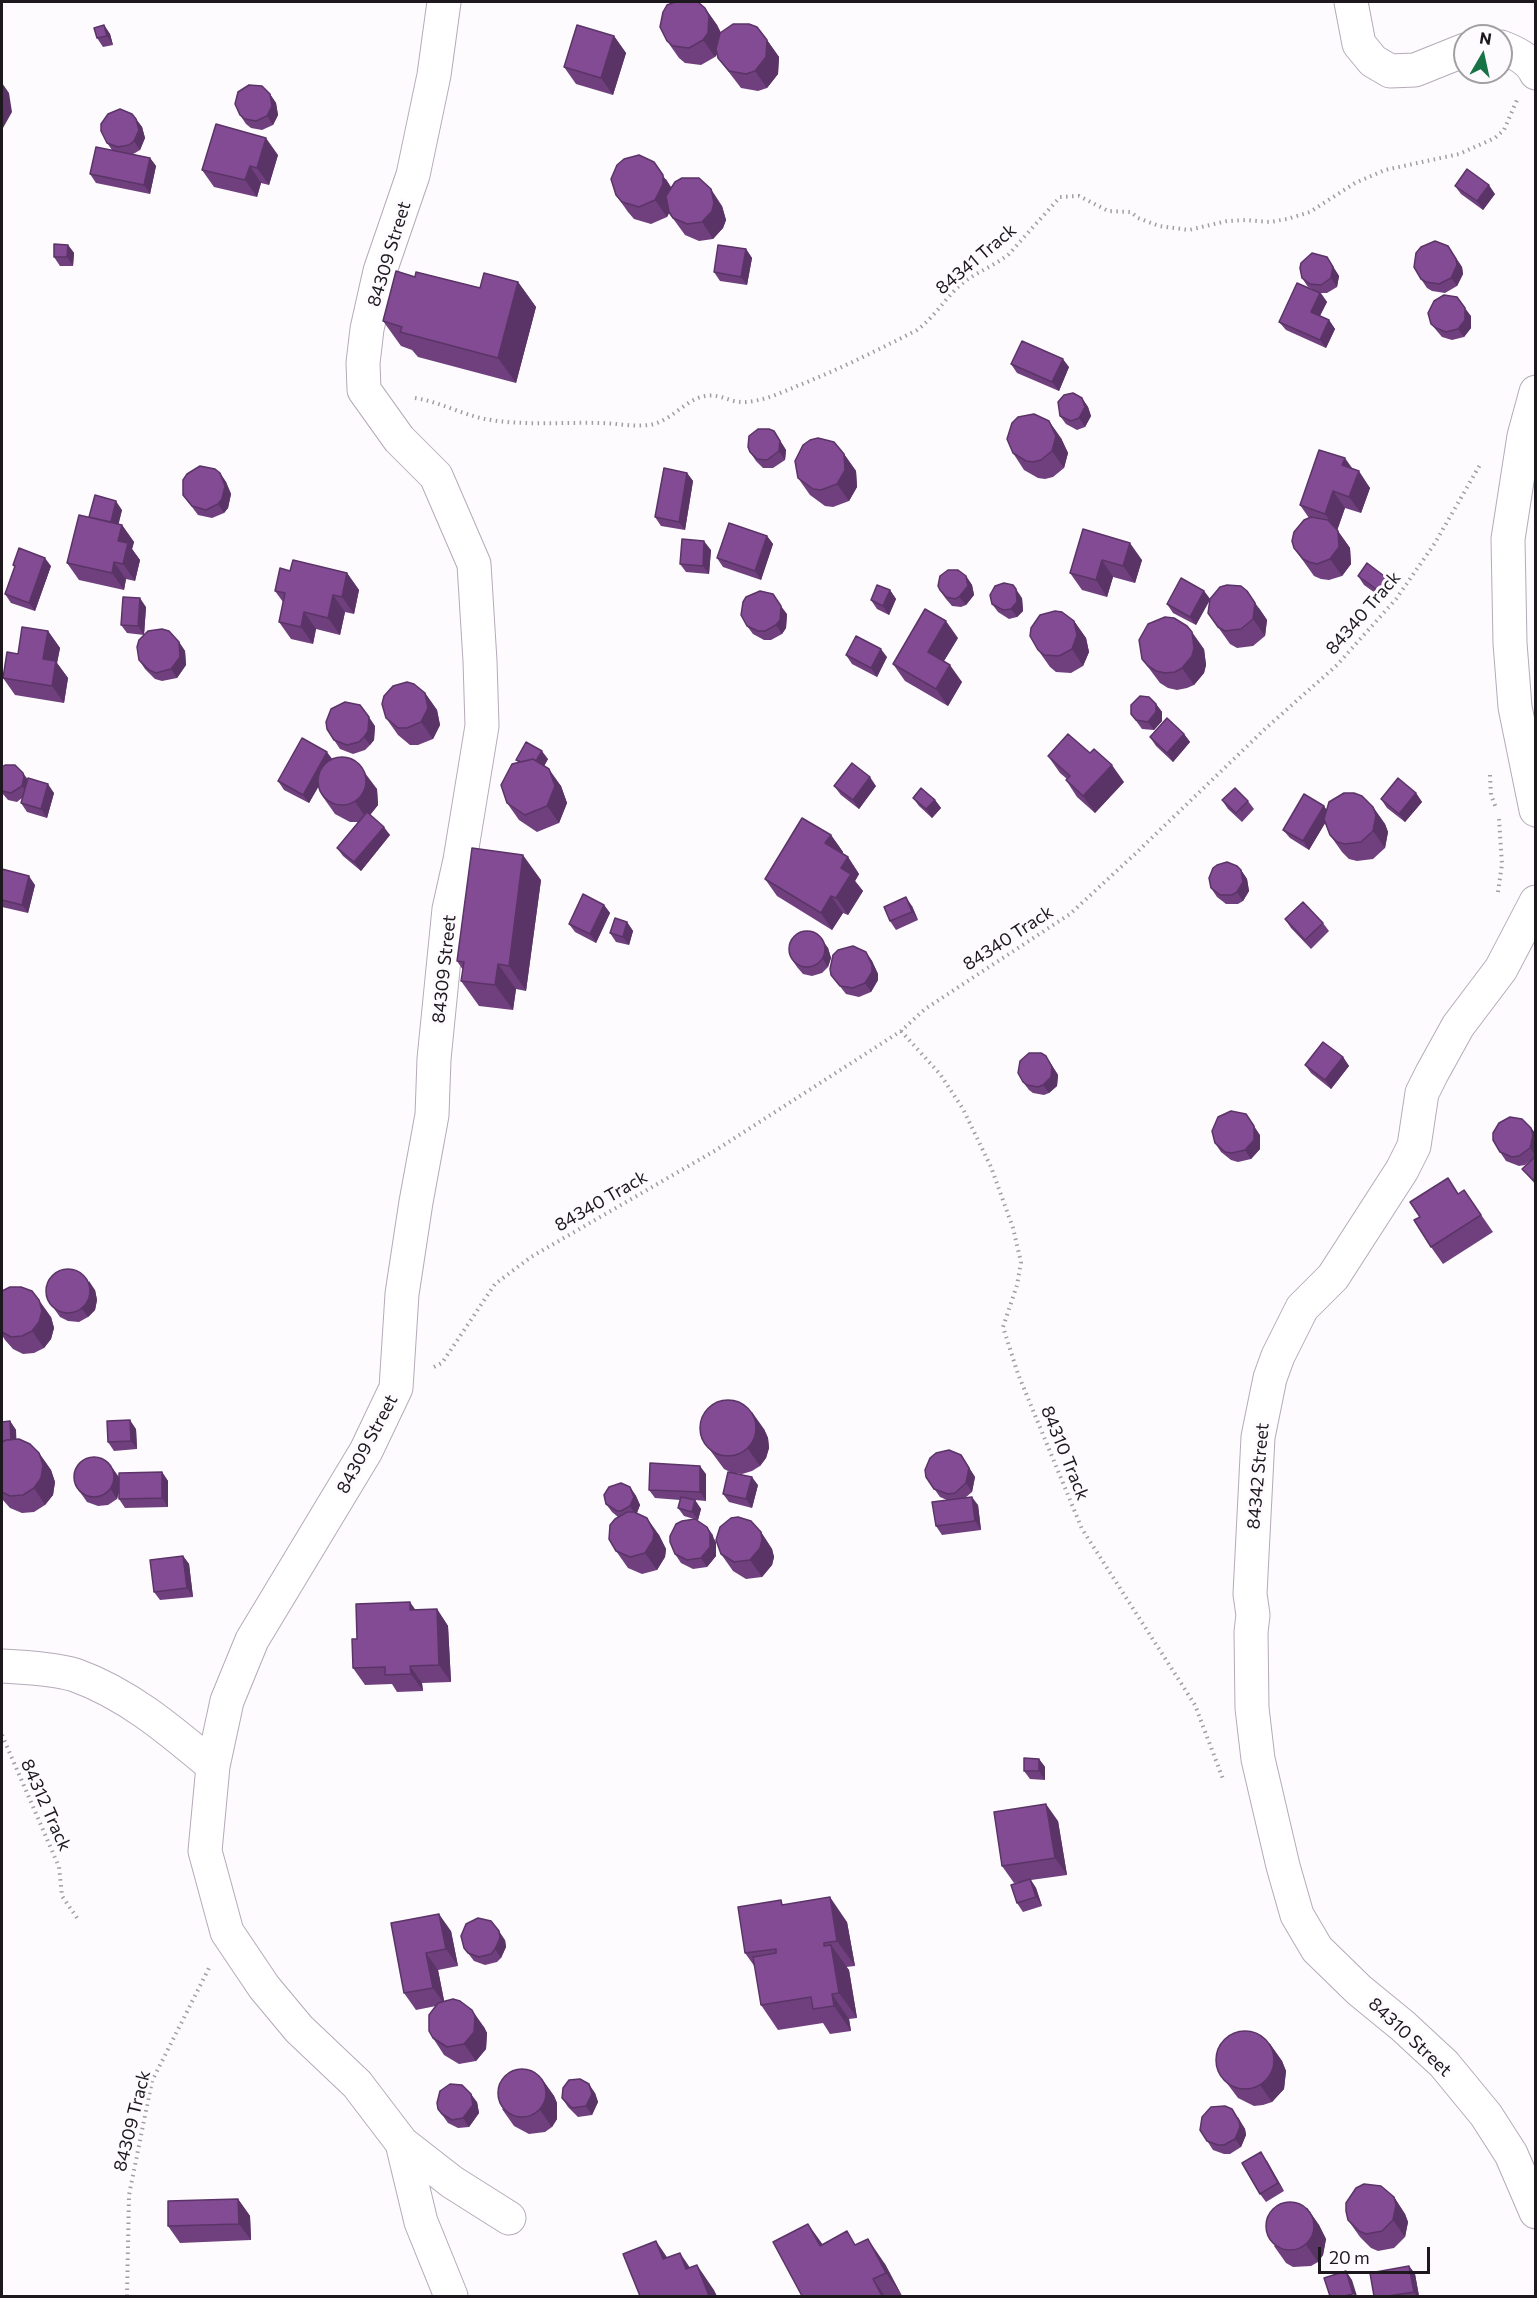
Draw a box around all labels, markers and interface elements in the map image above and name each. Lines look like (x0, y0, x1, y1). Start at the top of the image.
north arrow (1453, 24, 1513, 84)
text: N (1478, 27, 1493, 48)
street label: 84309 Street (363, 199, 415, 309)
street label: 84341 Track (931, 219, 1021, 299)
street label: 84340 Track (1321, 567, 1405, 659)
street label: 84340 Track (959, 901, 1057, 975)
street label: 84309 Street (428, 914, 460, 1024)
street label: 84340 Track (551, 1166, 651, 1236)
street label: 84309 Street (332, 1391, 402, 1497)
street label: 84310 Track (1036, 1403, 1094, 1503)
street label: 84342 Street (1243, 1422, 1273, 1530)
street label: 84312 Track (16, 1756, 76, 1854)
street label: 84310 Street (1364, 1993, 1456, 2081)
street label: 84309 Track (109, 2068, 155, 2174)
scale bar (1321, 2235, 1434, 2273)
text: 20 m (1329, 2246, 1370, 2268)

